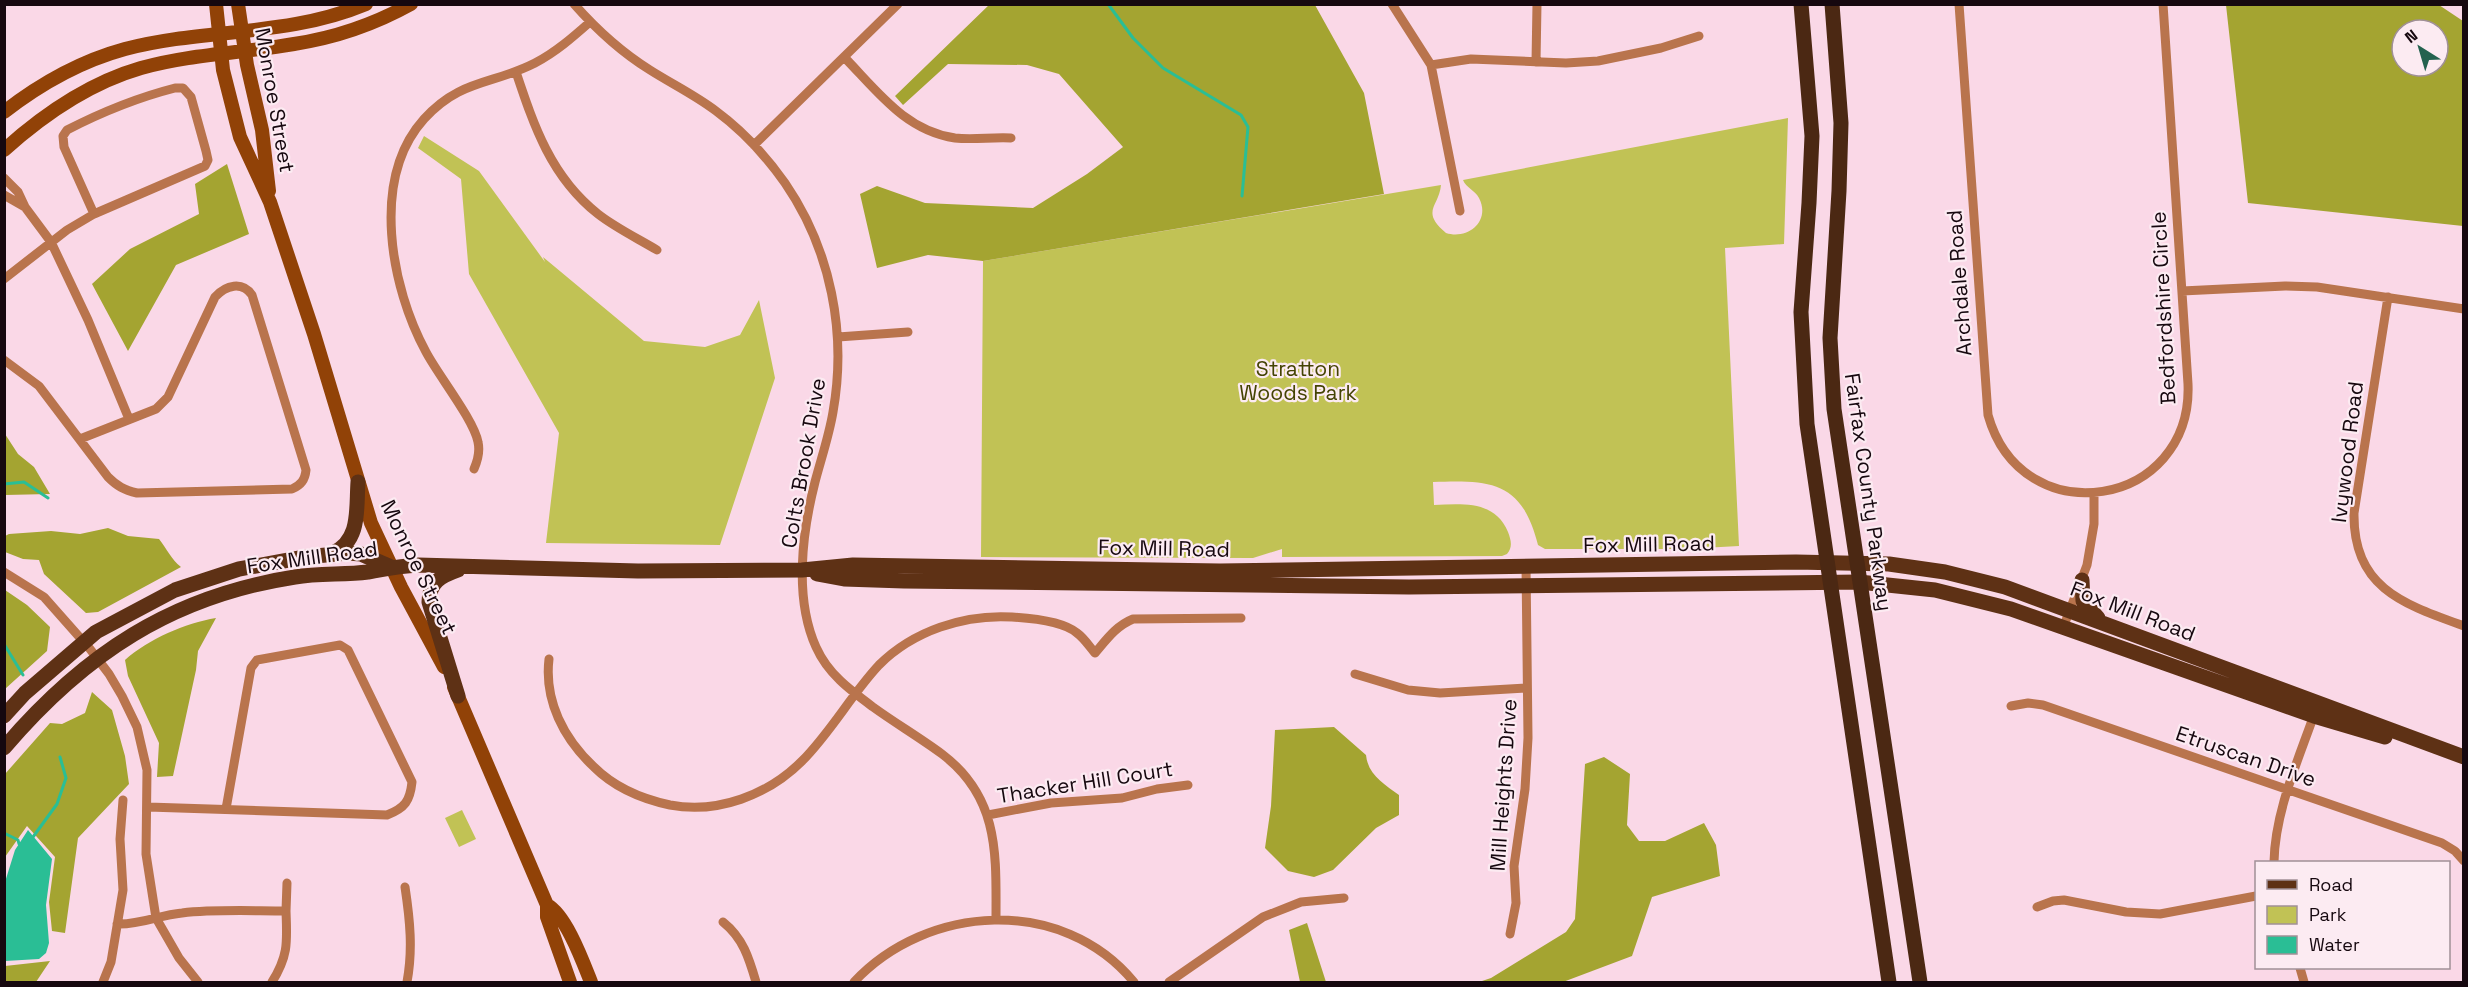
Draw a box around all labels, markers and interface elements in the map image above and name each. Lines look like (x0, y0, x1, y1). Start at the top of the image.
north arrow (2390, 18, 2450, 78)
street label: Monroe Street (249, 25, 301, 175)
text: N (2401, 25, 2422, 48)
street label: Archdale Road (1940, 209, 1978, 357)
street label: Bedfordshire Circle (2144, 211, 2182, 405)
park label: Stratton Woods Park (1239, 355, 1357, 406)
street label: Fairfax County Parkway (1839, 371, 1899, 613)
street label: Colts Brook Drive (775, 376, 831, 550)
street label: Ivywood Road (2325, 380, 2369, 524)
street label: Monroe Street (375, 495, 463, 639)
street label: Fox Mill Road (1583, 529, 1715, 559)
street label: Fox Mill Road (1098, 533, 1230, 563)
street label: Fox Mill Road (245, 534, 379, 580)
street label: Fox Mill Road (2067, 575, 2199, 647)
street label: Mill Heights Drive (1484, 698, 1522, 872)
street label: Etruscan Drive (2172, 719, 2320, 793)
street label: Thacker Hill Court (995, 755, 1175, 809)
legend (2255, 861, 2450, 969)
text: Road (2309, 873, 2353, 896)
text: Park (2309, 903, 2347, 926)
text: Water (2309, 933, 2360, 956)

